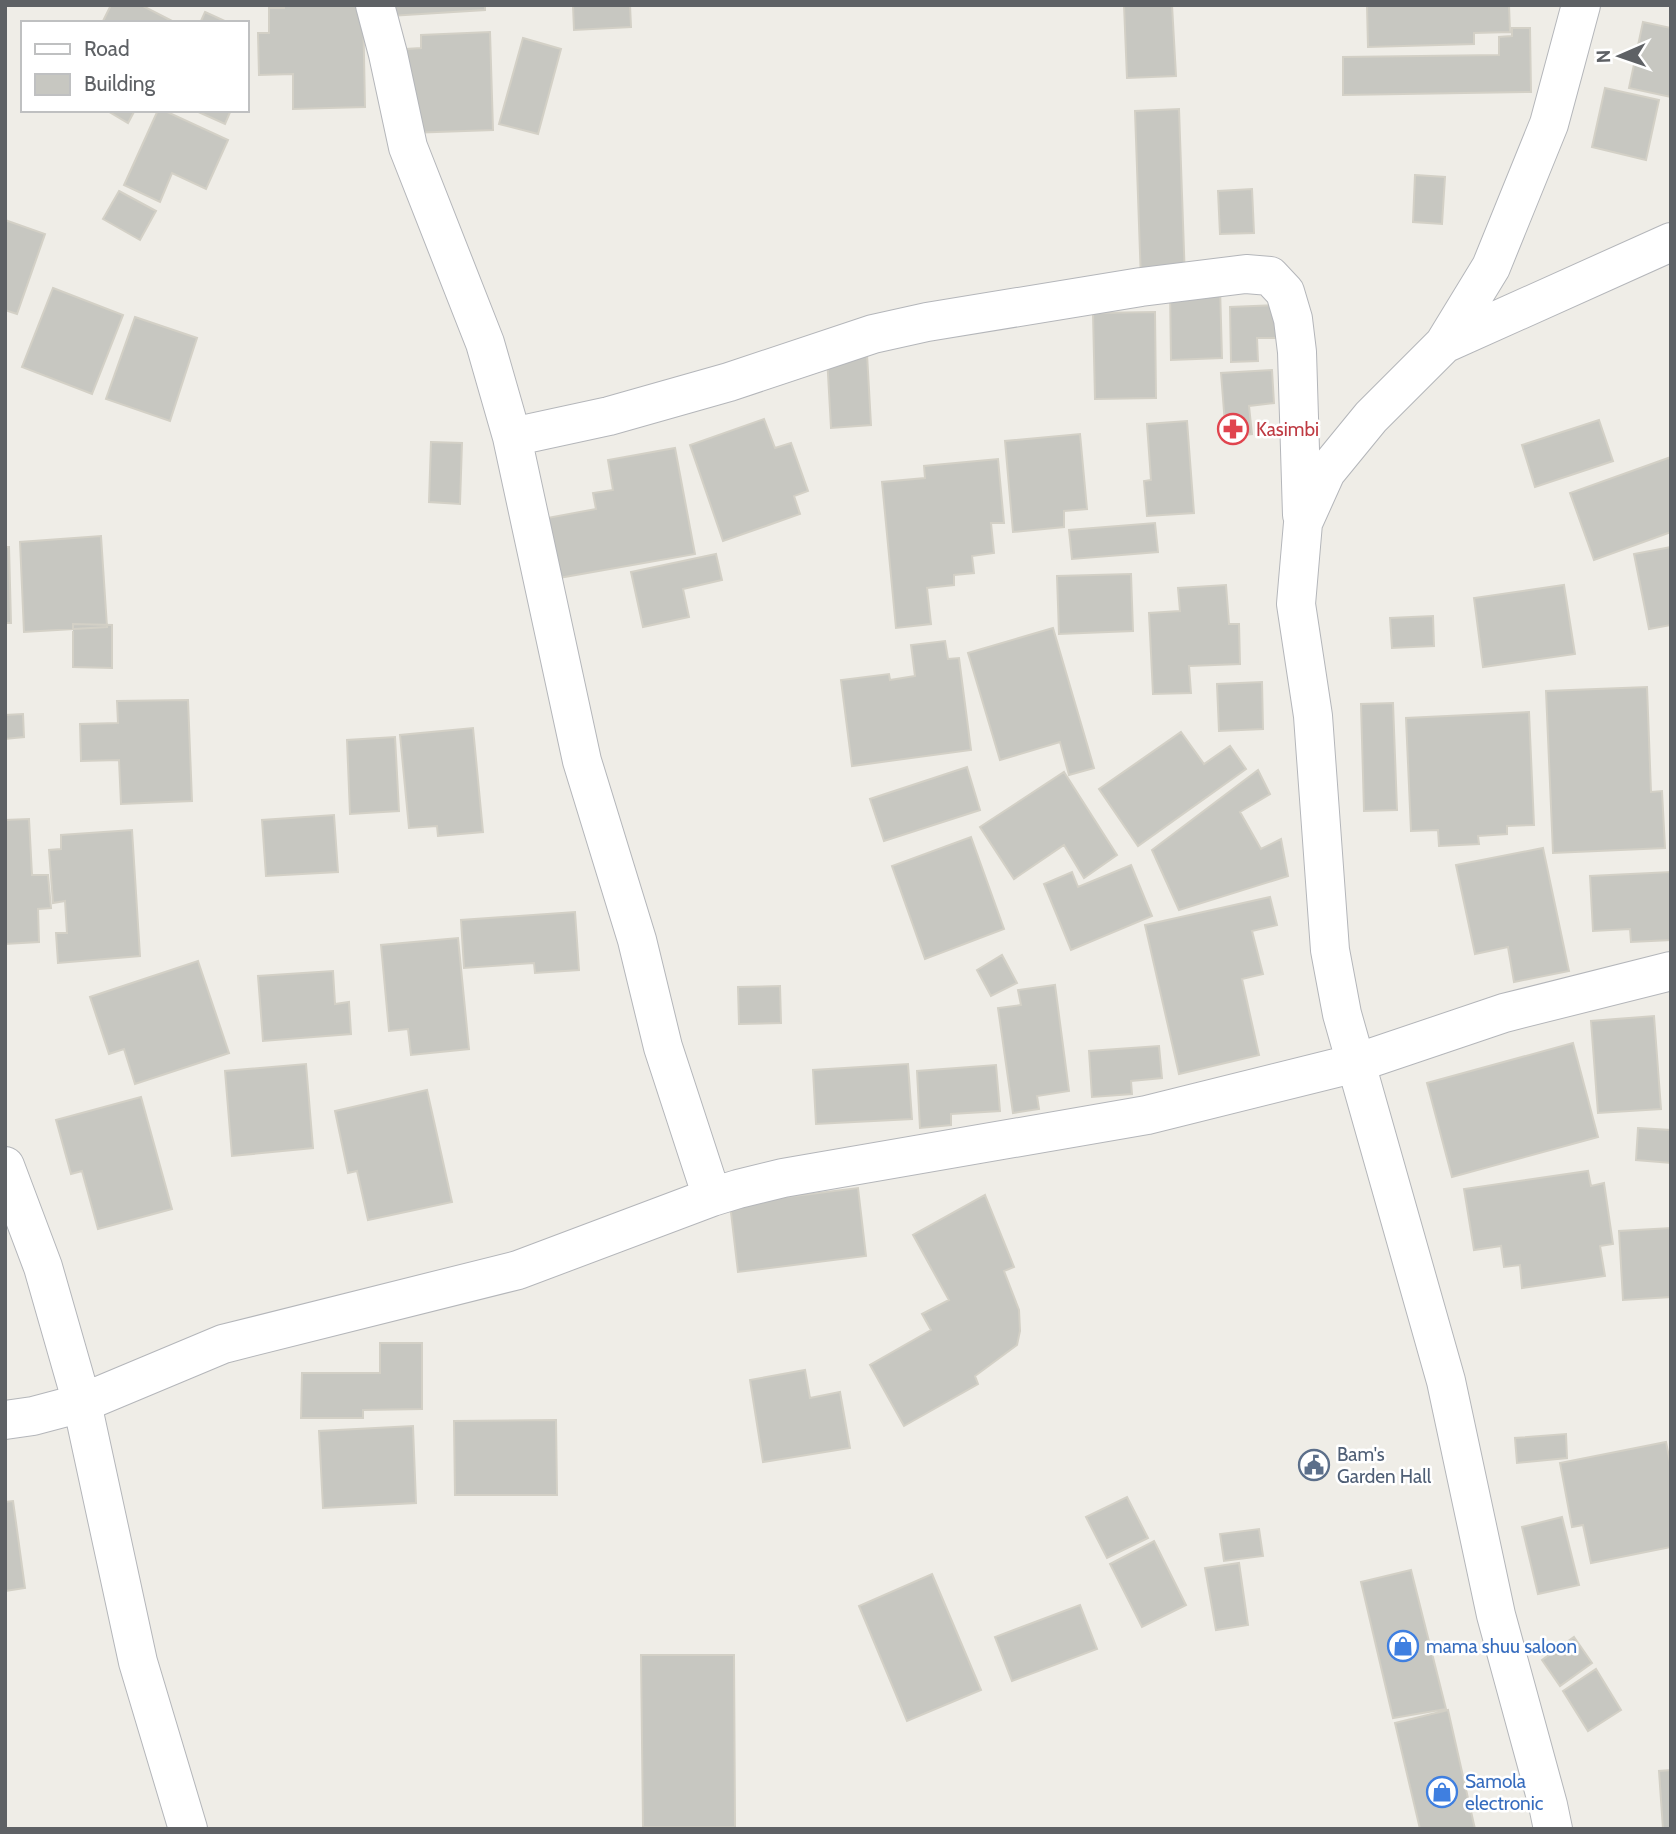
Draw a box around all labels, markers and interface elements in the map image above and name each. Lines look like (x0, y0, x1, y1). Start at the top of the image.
legend (21, 21, 248, 112)
north arrow (1585, 21, 1655, 91)
text: Road (84, 36, 130, 61)
text: N (1592, 49, 1615, 64)
text: Building (84, 71, 156, 96)
pharmacy icon: Kasimbi (1216, 412, 1250, 446)
place label: Kasimbi (1256, 418, 1319, 441)
place label: Bam's Garden Hall (1337, 1443, 1432, 1488)
public building icon: Bam's Garden Hall (1297, 1448, 1331, 1482)
shop icon: mama shuu saloon (1386, 1629, 1420, 1663)
place label: mama shuu saloon (1426, 1635, 1577, 1658)
place label: Samola electronic (1465, 1770, 1544, 1815)
shop icon: Samola electronic (1425, 1775, 1459, 1809)

